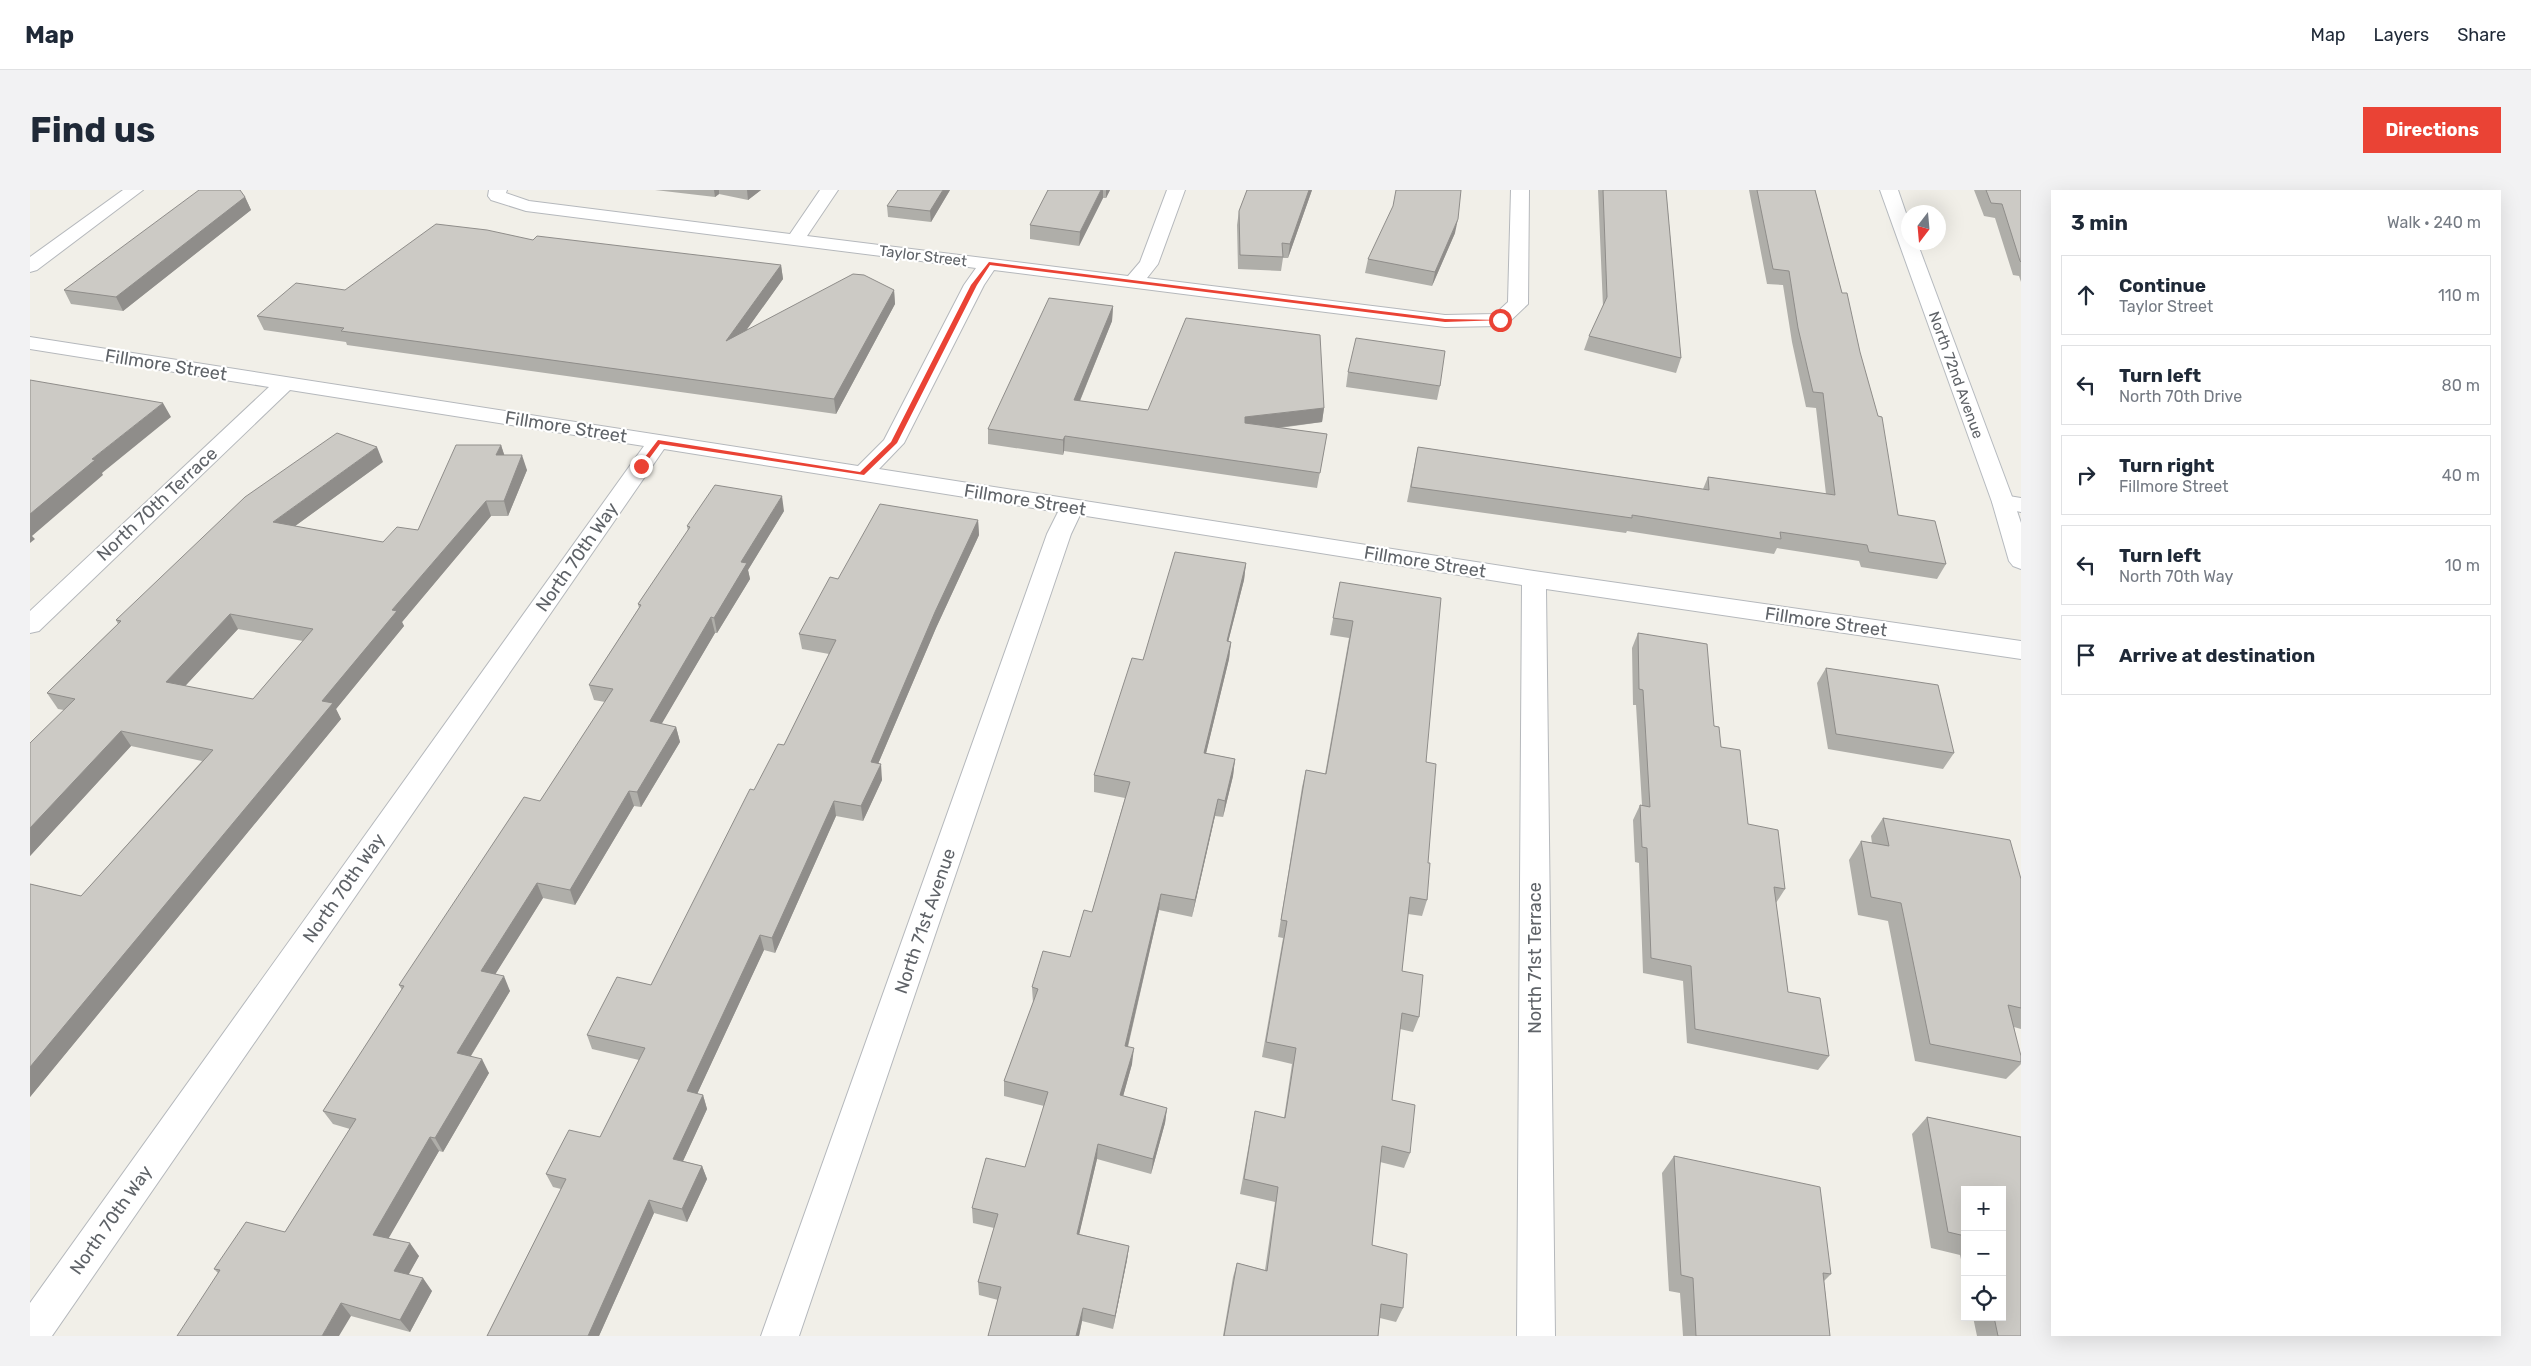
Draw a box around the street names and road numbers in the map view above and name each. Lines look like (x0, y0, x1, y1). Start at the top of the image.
street label: Taylor Street (878, 242, 968, 270)
street label: North 72nd Avenue (1925, 309, 1987, 441)
street label: Fillmore Street (103, 345, 229, 385)
street label: Fillmore Street (503, 407, 629, 447)
street label: North 70th Terrace (92, 442, 222, 566)
street label: Fillmore Street (962, 480, 1088, 520)
street label: North 70th Way (531, 498, 623, 616)
street label: Fillmore Street (1362, 542, 1488, 582)
street label: Fillmore Street (1763, 603, 1889, 641)
street label: North 70th Way (298, 829, 390, 947)
street label: North 71st Avenue (890, 845, 960, 997)
street label: North 71st Terrace (1524, 882, 1546, 1034)
street label: North 70th Way (65, 1161, 157, 1279)

